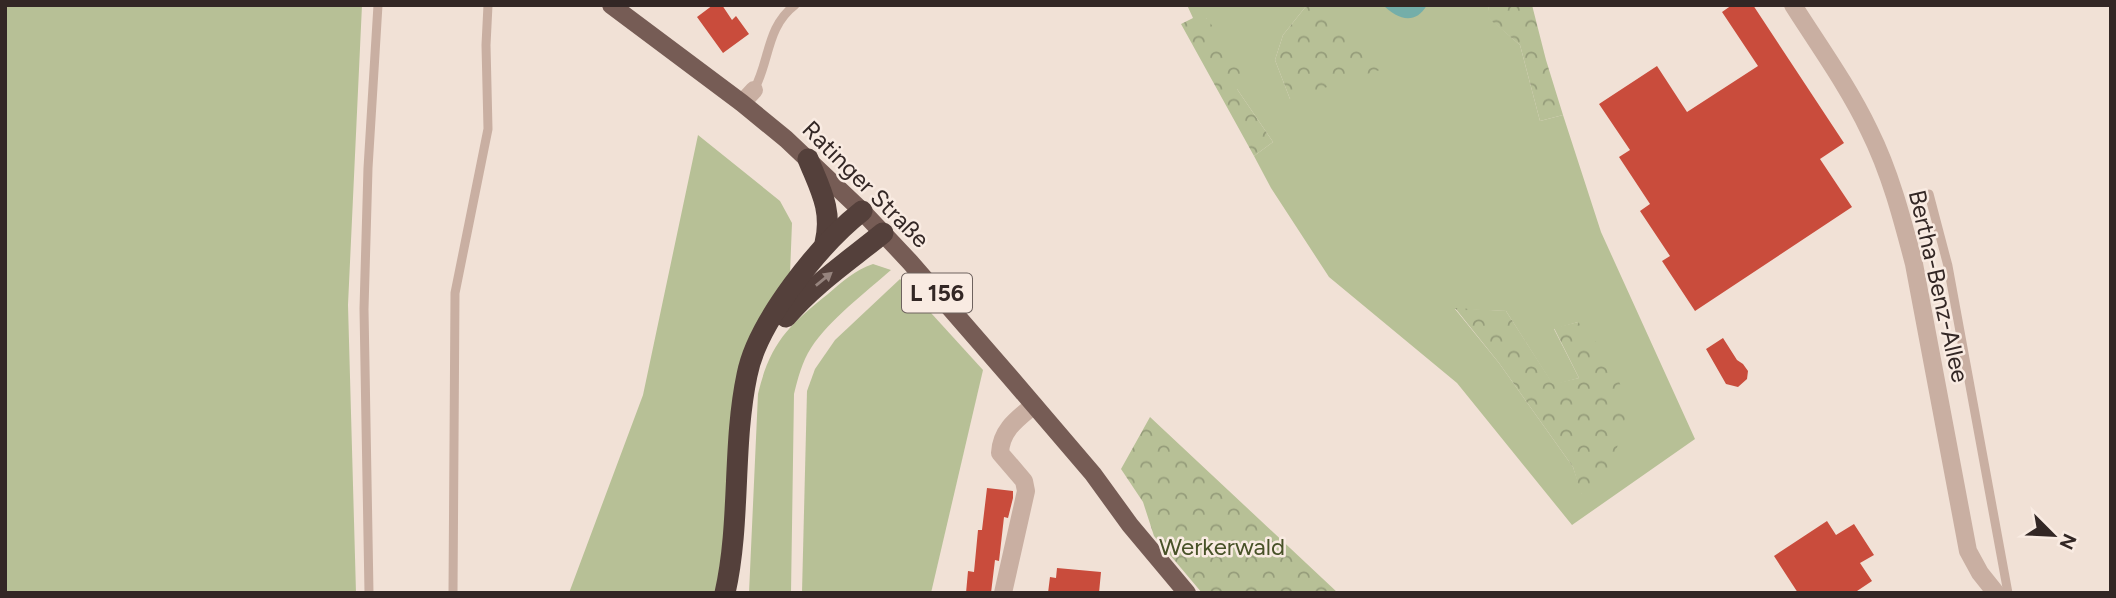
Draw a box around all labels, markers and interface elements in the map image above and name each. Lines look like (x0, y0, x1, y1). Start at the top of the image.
street label: Ratinger Straße (797, 115, 935, 253)
street label: Bertha-Benz-Allee (1903, 187, 1975, 385)
one-way arrow (815, 272, 832, 287)
road number: L 156 (902, 274, 972, 312)
north arrow (2018, 500, 2088, 570)
text: N (2055, 530, 2082, 553)
park label: Werkerwald (1159, 532, 1285, 561)

